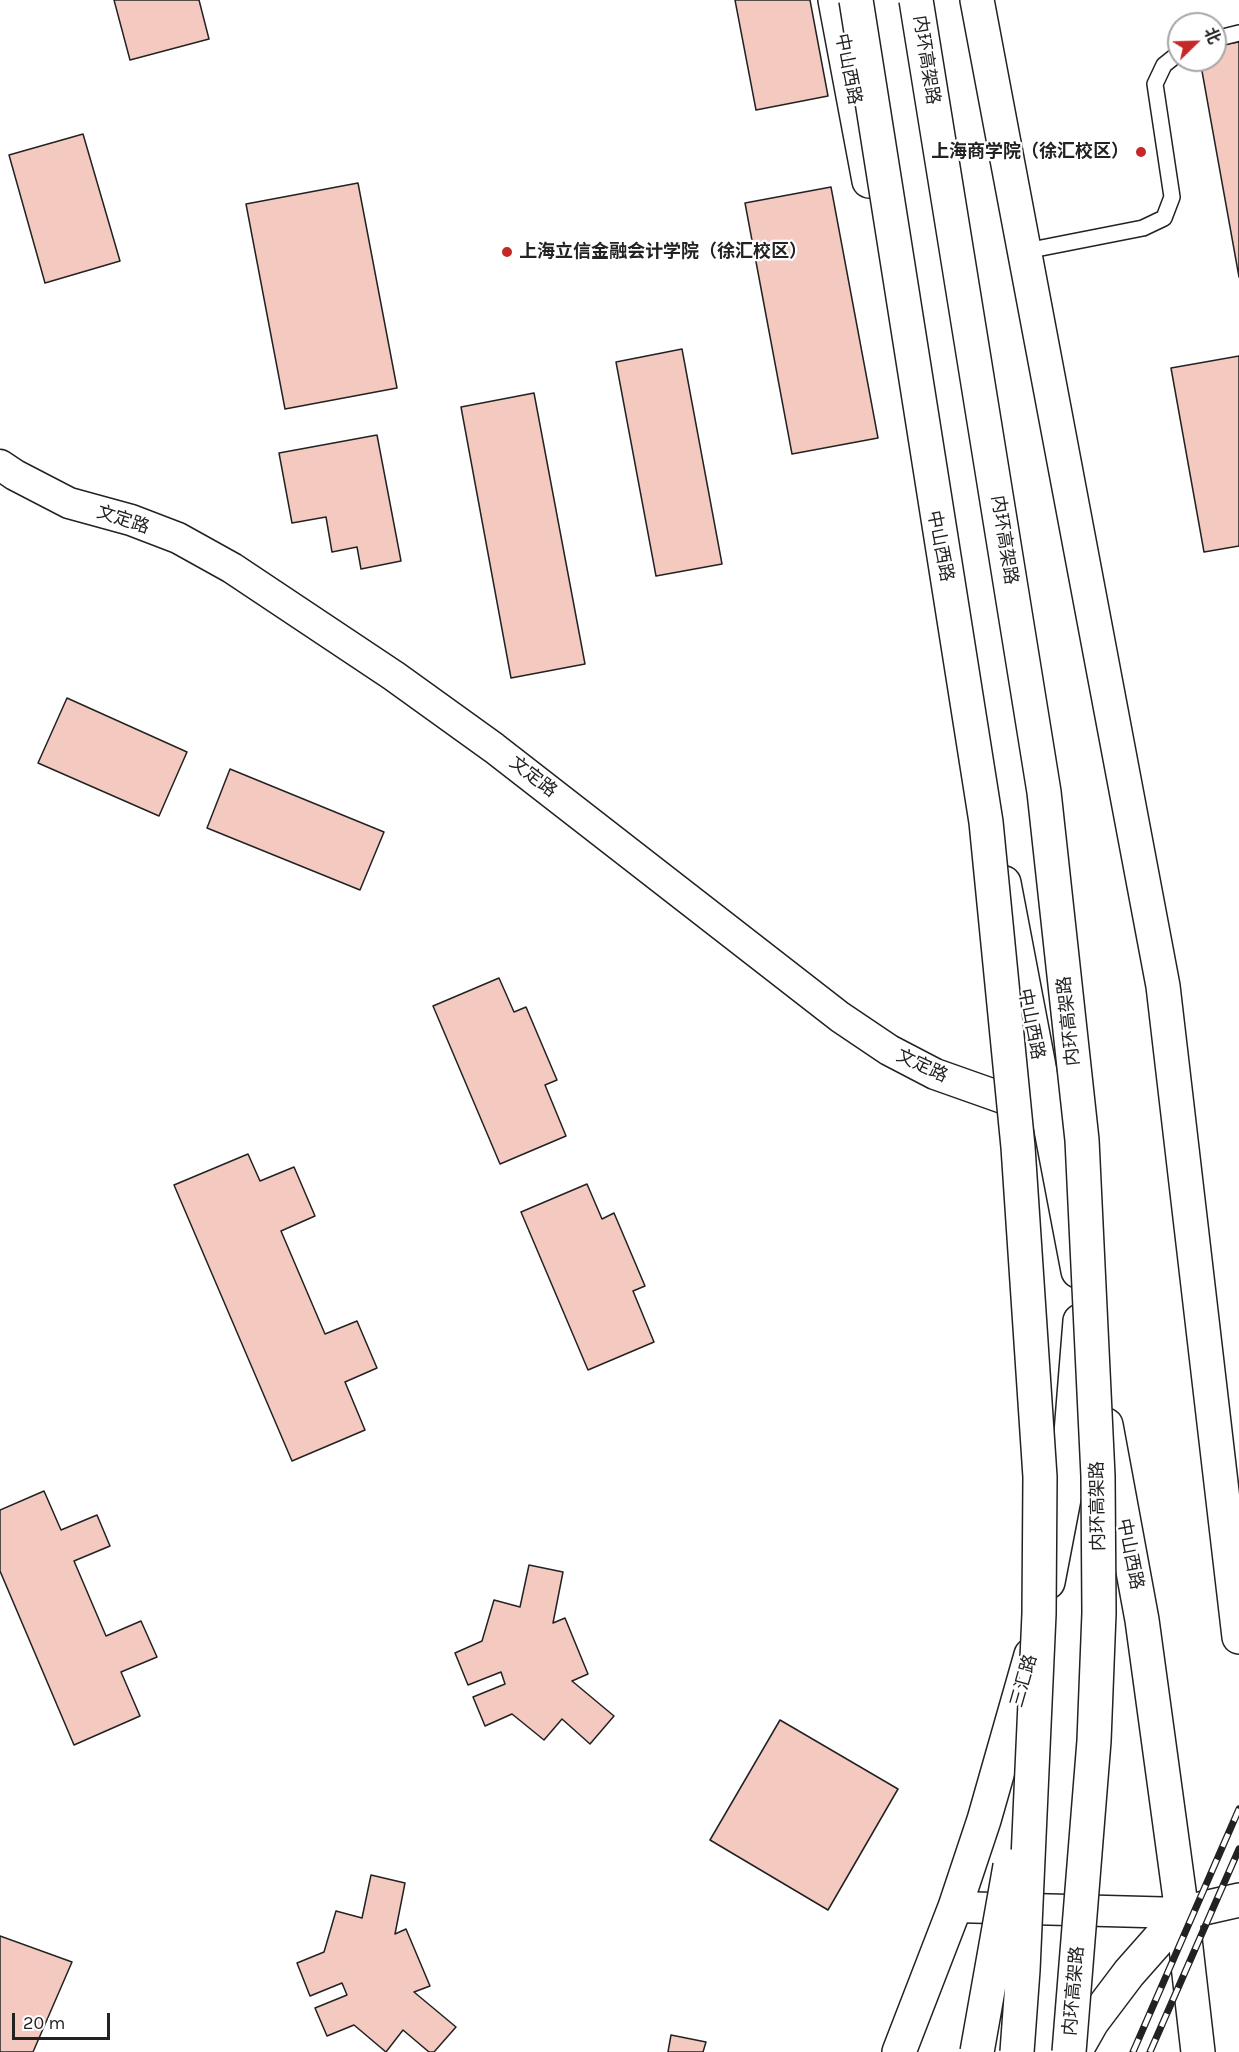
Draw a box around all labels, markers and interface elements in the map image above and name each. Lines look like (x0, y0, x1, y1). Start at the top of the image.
north arrow (1167, 12, 1227, 72)
street label: 内环高架路 (908, 14, 944, 106)
text: 北 (1200, 24, 1224, 47)
street label: 中山西路 (831, 32, 865, 106)
place label: 上海商学院（徐汇校区） (931, 141, 1129, 163)
marker: 上海商学院（徐汇校区） (1134, 145, 1148, 159)
place label: 上海立信金融会计学院（徐汇校区） (519, 241, 807, 263)
marker: 上海立信金融会计学院（徐汇校区） (500, 245, 514, 259)
street label: 内环高架路 (986, 494, 1022, 586)
street label: 文定路 (94, 501, 152, 539)
street label: 中山西路 (923, 509, 957, 583)
street label: 文定路 (505, 752, 561, 802)
street label: 内环高架路 (1054, 975, 1084, 1067)
street label: 中山西路 (1014, 987, 1048, 1061)
street label: 文定路 (893, 1045, 951, 1087)
street label: 内环高架路 (1086, 1461, 1110, 1551)
street label: 中山西路 (1113, 1517, 1147, 1591)
street label: 三汇路 (1006, 1652, 1042, 1710)
street label: 内环高架路 (1059, 1945, 1089, 2037)
scale bar (15, 2001, 112, 2039)
text: 20 m (23, 2012, 65, 2034)

